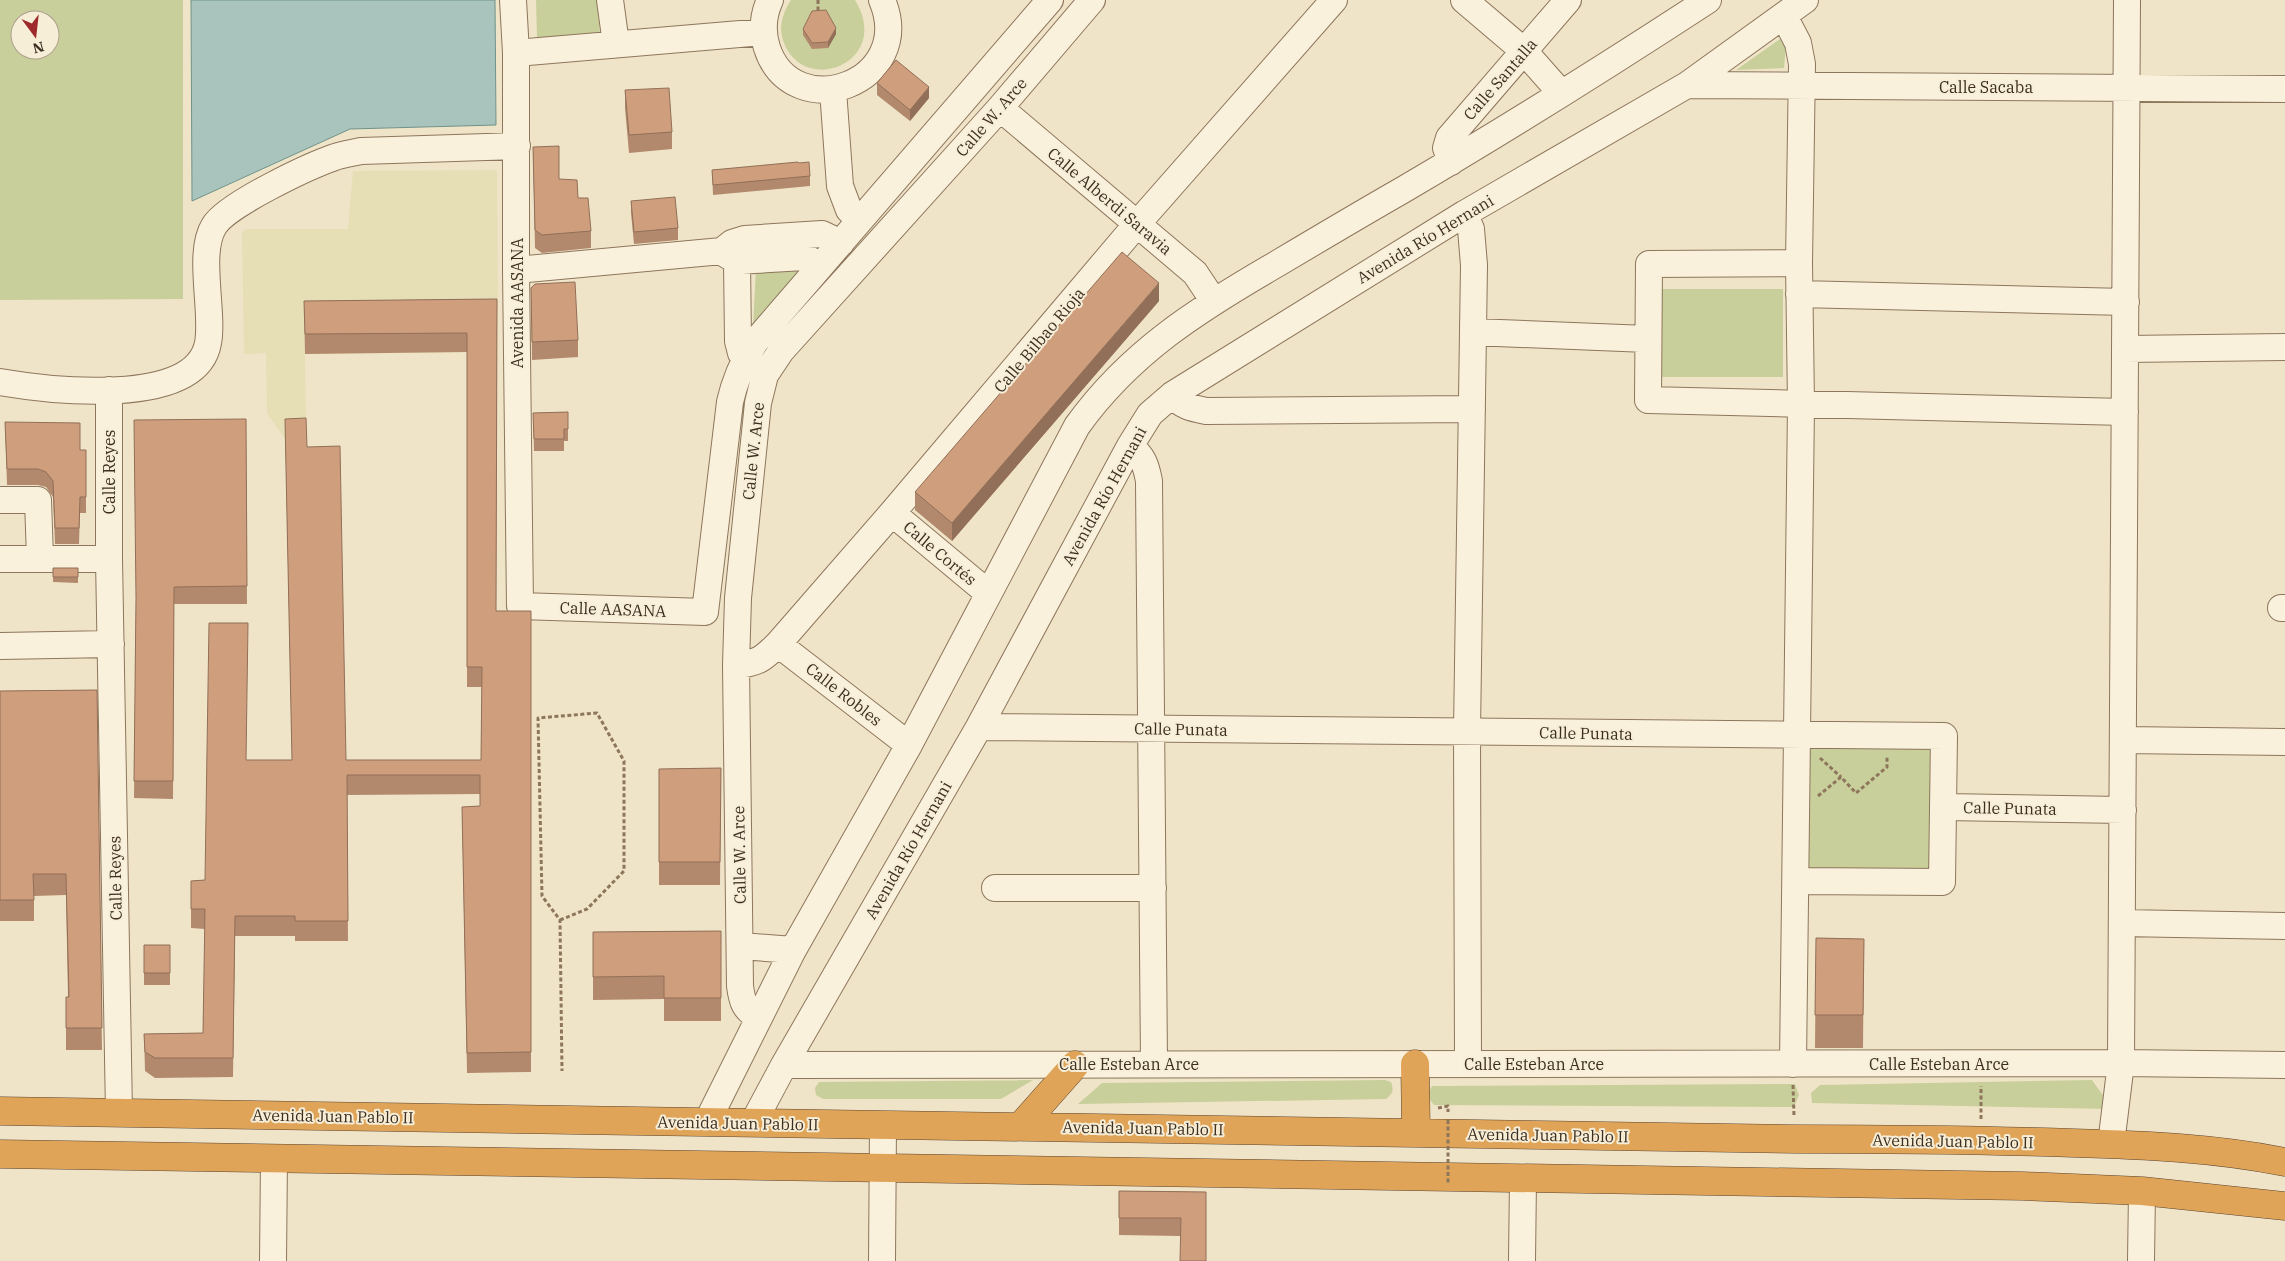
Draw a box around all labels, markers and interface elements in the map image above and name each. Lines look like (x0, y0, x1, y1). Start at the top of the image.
north arrow (10, 10, 60, 60)
street label: Calle Santalla (1459, 34, 1541, 124)
text: N (31, 37, 46, 58)
street label: Calle W. Arce (951, 73, 1031, 161)
street label: Calle Sacaba (1939, 77, 2033, 97)
street label: Calle Alberdi Saravia (1044, 143, 1177, 259)
street label: Avenida Río Hernani (1353, 190, 1497, 288)
street label: Avenida AASANA (507, 238, 527, 368)
street label: Calle Bilbao Rioja (989, 283, 1089, 397)
street label: Calle W. Arce (738, 401, 768, 501)
street label: Avenida Río Hernani (1057, 423, 1151, 569)
street label: Calle Reyes (99, 430, 119, 514)
street label: Calle Cortés (899, 517, 981, 589)
street label: Calle AASANA (559, 597, 667, 621)
street label: Calle Robles (802, 658, 886, 730)
street label: Calle Punata (1134, 718, 1228, 740)
street label: Calle Punata (1539, 722, 1633, 744)
street label: Avenida Río Hernani (860, 777, 956, 923)
street label: Calle Punata (1963, 797, 2057, 819)
street label: Calle W. Arce (728, 806, 750, 904)
street label: Calle Reyes (104, 836, 126, 920)
street label: Calle Esteban Arce (1059, 1054, 1199, 1074)
street label: Calle Esteban Arce (1464, 1054, 1604, 1074)
street label: Calle Esteban Arce (1869, 1054, 2009, 1074)
street label: Avenida Juan Pablo II (252, 1105, 414, 1127)
street label: Avenida Juan Pablo II (657, 1112, 819, 1134)
street label: Avenida Juan Pablo II (1062, 1117, 1224, 1139)
street label: Avenida Juan Pablo II (1467, 1124, 1629, 1146)
street label: Avenida Juan Pablo II (1872, 1130, 2034, 1152)

